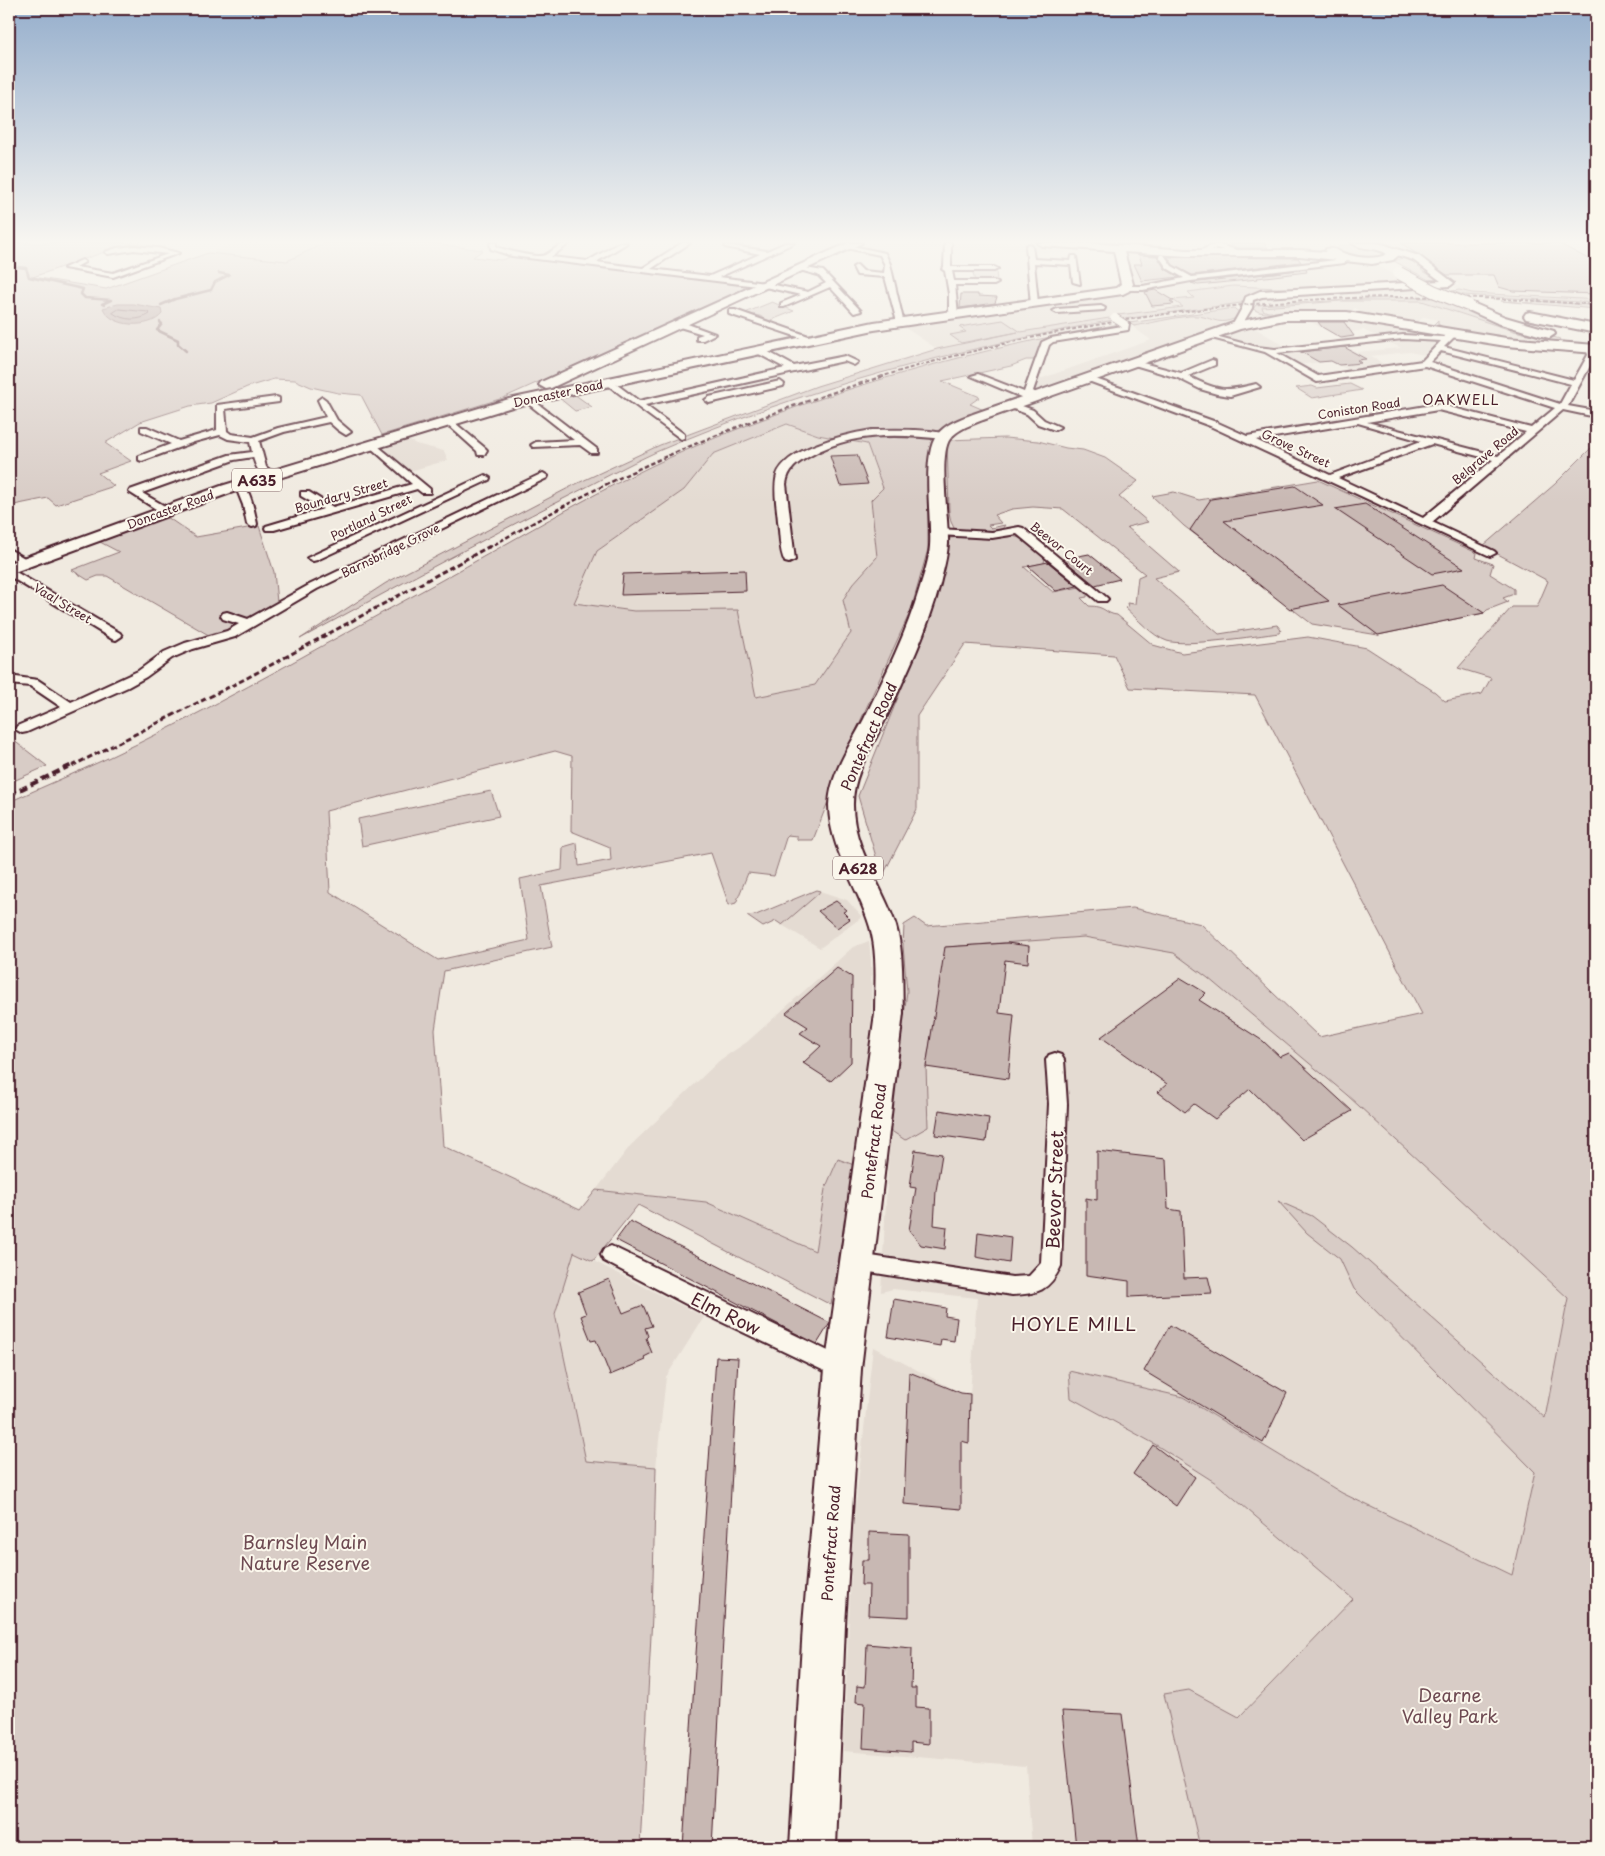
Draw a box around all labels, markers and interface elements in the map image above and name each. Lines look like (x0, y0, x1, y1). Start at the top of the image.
street label: Doncaster Road (511, 375, 605, 411)
district label: OAKWELL (1422, 389, 1500, 410)
street label: Coniston Road (1316, 393, 1402, 423)
street label: Belgrave Road (1448, 422, 1522, 488)
street label: Grove Street (1259, 424, 1333, 472)
road number: A635 (232, 468, 282, 492)
street label: Boundary Street (292, 473, 390, 517)
street label: Doncaster Road (124, 485, 216, 533)
street label: Portland Street (327, 489, 415, 545)
street label: Beevor Court (1027, 517, 1097, 579)
street label: Barnsbridge Grove (338, 518, 442, 582)
street label: Vaal Street (31, 579, 96, 628)
street label: Pontefract Road (834, 678, 902, 794)
road number: A628 (833, 856, 883, 880)
street label: Pontefract Road (855, 1082, 891, 1200)
street label: Beevor Street (1038, 1130, 1070, 1250)
street label: Elm Row (687, 1285, 765, 1341)
district label: HOYLE MILL (1011, 1309, 1137, 1337)
street label: Pontefract Road (814, 1484, 846, 1602)
park label: Barnsley Main Nature Reserve (240, 1528, 370, 1576)
park label: Dearne Valley Park (1402, 1681, 1498, 1729)

